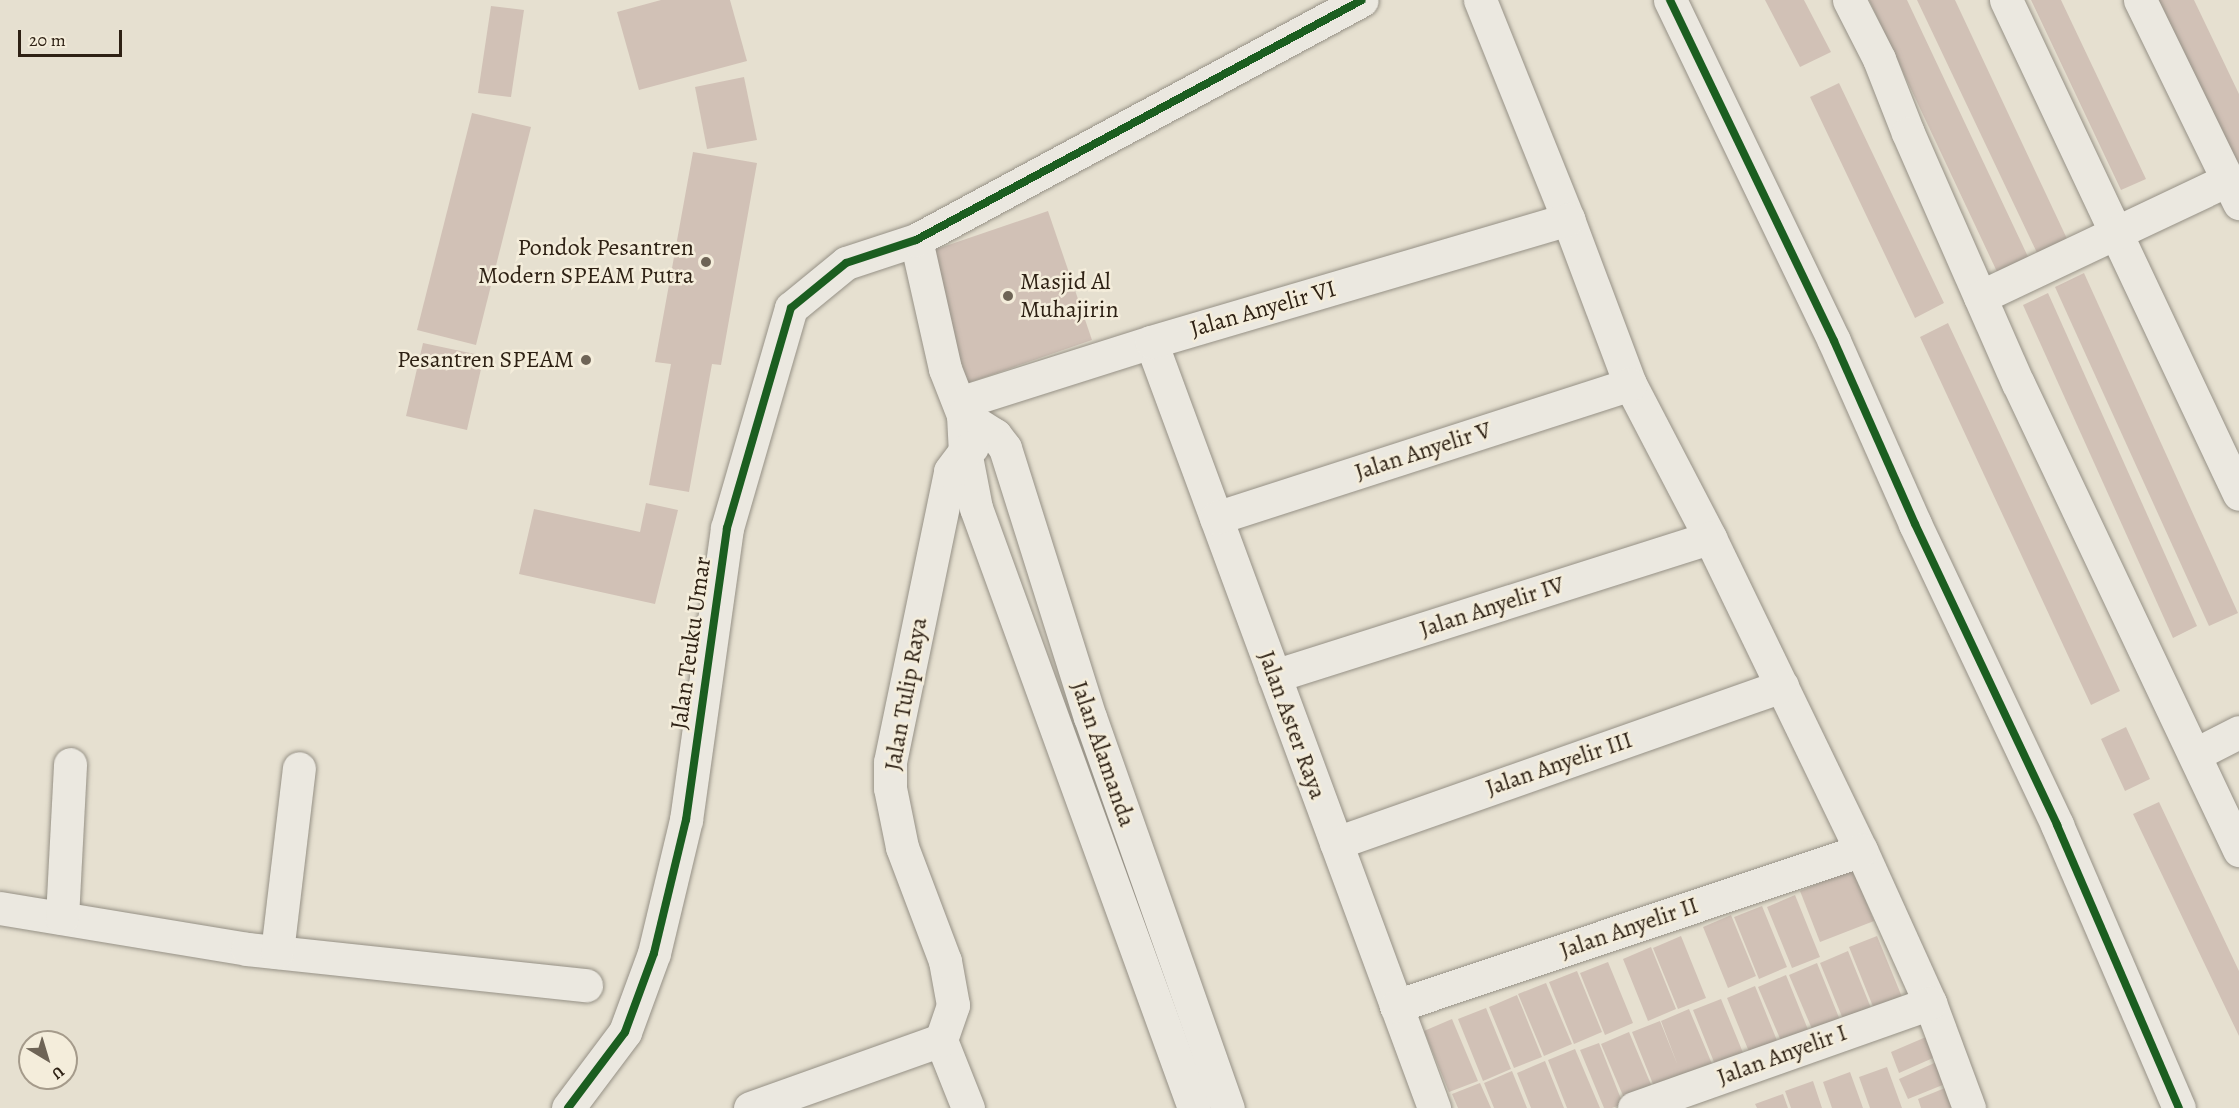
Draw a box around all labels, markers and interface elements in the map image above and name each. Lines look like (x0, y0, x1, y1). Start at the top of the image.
scale bar (21, 18, 124, 56)
text: 20 m (29, 28, 66, 52)
place label: Pondok Pesantren Modern SPEAM Putra (478, 234, 694, 290)
marker: Pondok Pesantren Modern SPEAM Putra (699, 255, 713, 269)
place label: Masjid Al Muhajirin (1020, 268, 1119, 324)
street label: Jalan Anyelir VI (1187, 274, 1339, 344)
marker: Masjid Al Muhajirin (1001, 289, 1015, 303)
place label: Pesantren SPEAM (397, 346, 574, 374)
marker: Pesantren SPEAM (579, 353, 593, 367)
street label: Jalan Anyelir V (1351, 415, 1495, 487)
street label: Jalan Teuku Umar (665, 555, 717, 731)
street label: Jalan Anyelir IV (1416, 570, 1568, 644)
street label: Jalan Tulip Raya (878, 615, 934, 773)
street label: Jalan Aster Raya (1252, 647, 1332, 803)
street label: Jalan Alamanda (1065, 677, 1141, 831)
street label: Jalan Anyelir III (1482, 725, 1636, 803)
street label: Jalan Anyelir II (1556, 891, 1702, 965)
street label: Jalan Anyelir I (1713, 1018, 1851, 1092)
north arrow (18, 1030, 78, 1090)
text: U (47, 1061, 69, 1085)

